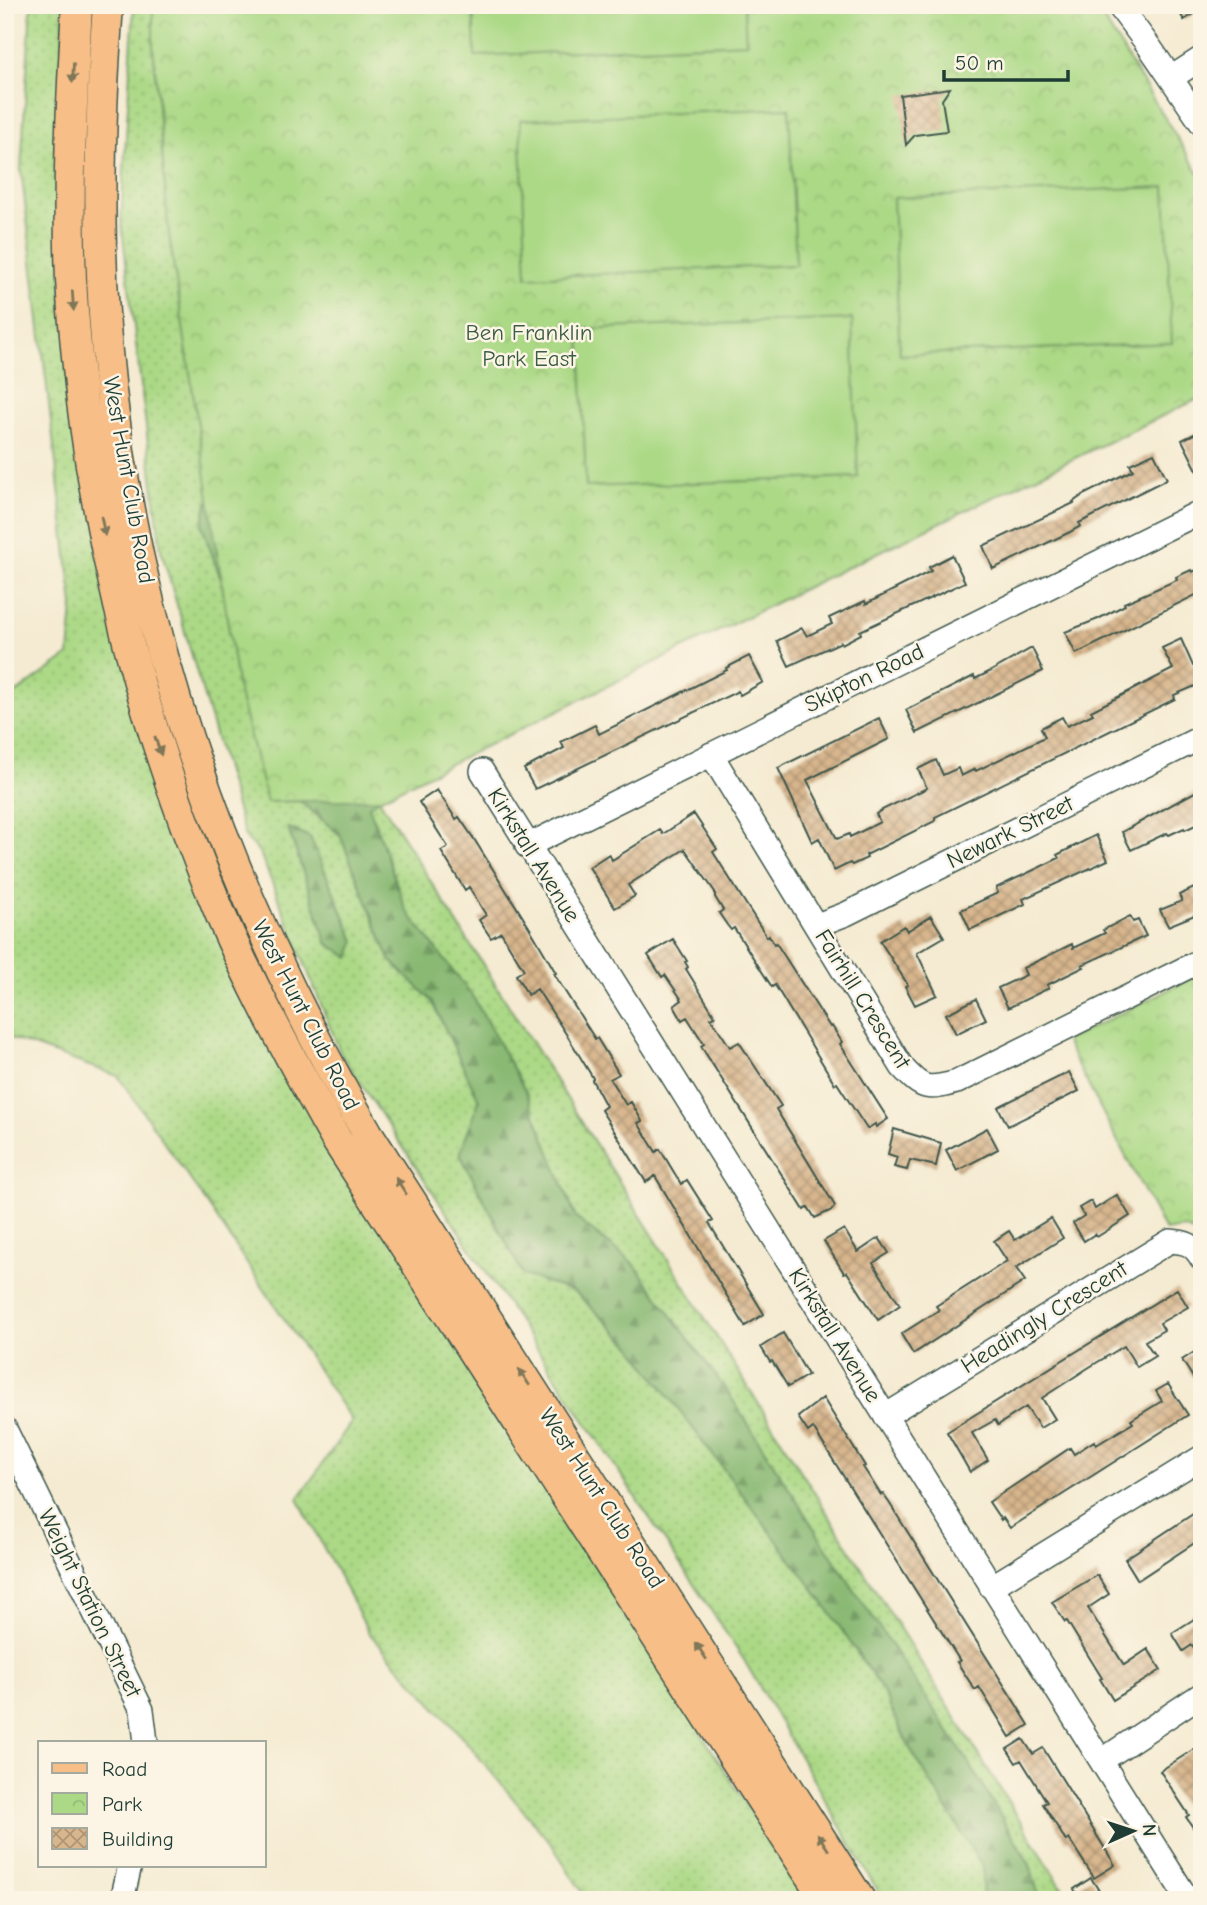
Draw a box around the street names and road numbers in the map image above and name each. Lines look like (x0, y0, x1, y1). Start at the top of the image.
street label: West Hunt Club Road (98, 374, 160, 586)
street label: Skipton Road (800, 638, 928, 718)
street label: Kirkstall Avenue (482, 783, 586, 927)
street label: Newark Street (942, 789, 1079, 874)
street label: West Hunt Club Road (246, 915, 366, 1115)
street label: Fairhill Crescent (809, 924, 917, 1075)
street label: Headingly Crescent (956, 1254, 1133, 1379)
street label: Kirkstall Avenue (783, 1263, 887, 1407)
street label: West Hunt Club Road (534, 1403, 670, 1593)
street label: Weight Station Street (33, 1504, 148, 1703)

